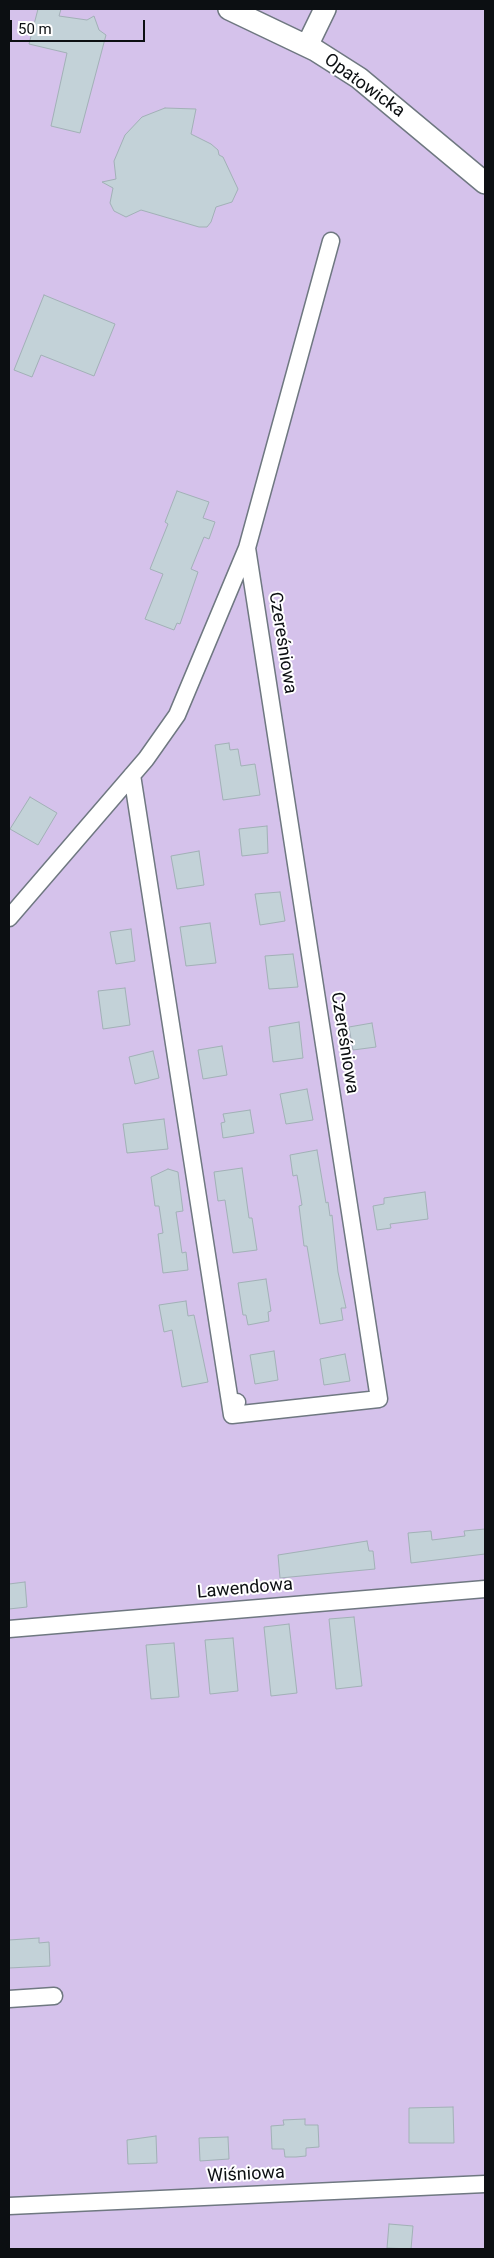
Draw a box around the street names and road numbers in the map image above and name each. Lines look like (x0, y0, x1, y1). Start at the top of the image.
street label: Opatowicka (319, 49, 409, 123)
street label: Czereśniowa (263, 591, 301, 695)
street label: Czereśniowa (325, 991, 363, 1095)
street label: Lawendowa (196, 1574, 294, 1604)
street label: Wiśniowa (207, 2162, 285, 2188)

